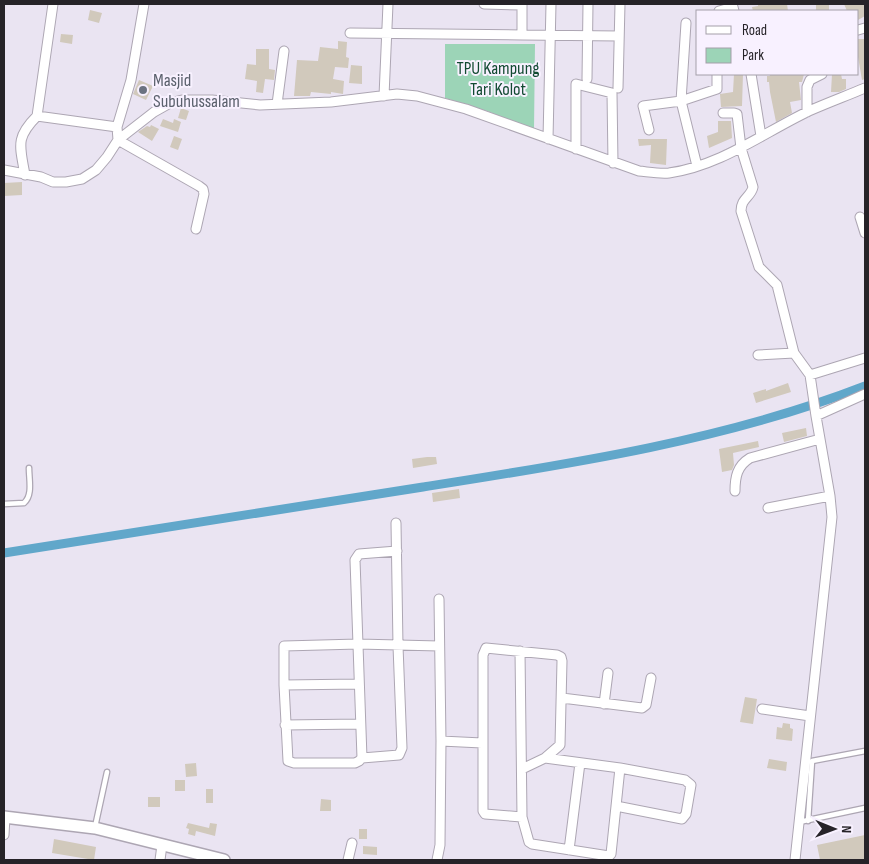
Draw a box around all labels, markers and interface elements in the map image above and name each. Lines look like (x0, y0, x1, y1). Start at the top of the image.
legend (696, 10, 859, 75)
text: Road (742, 21, 767, 40)
text: Park (742, 46, 764, 65)
park label: TPU Kampung Tari Kolot (456, 58, 540, 100)
place label: Masjid Subuhussalam (153, 70, 240, 112)
marker: Masjid Subuhussalam (137, 84, 149, 96)
north arrow (809, 804, 859, 854)
text: N (838, 825, 855, 833)

